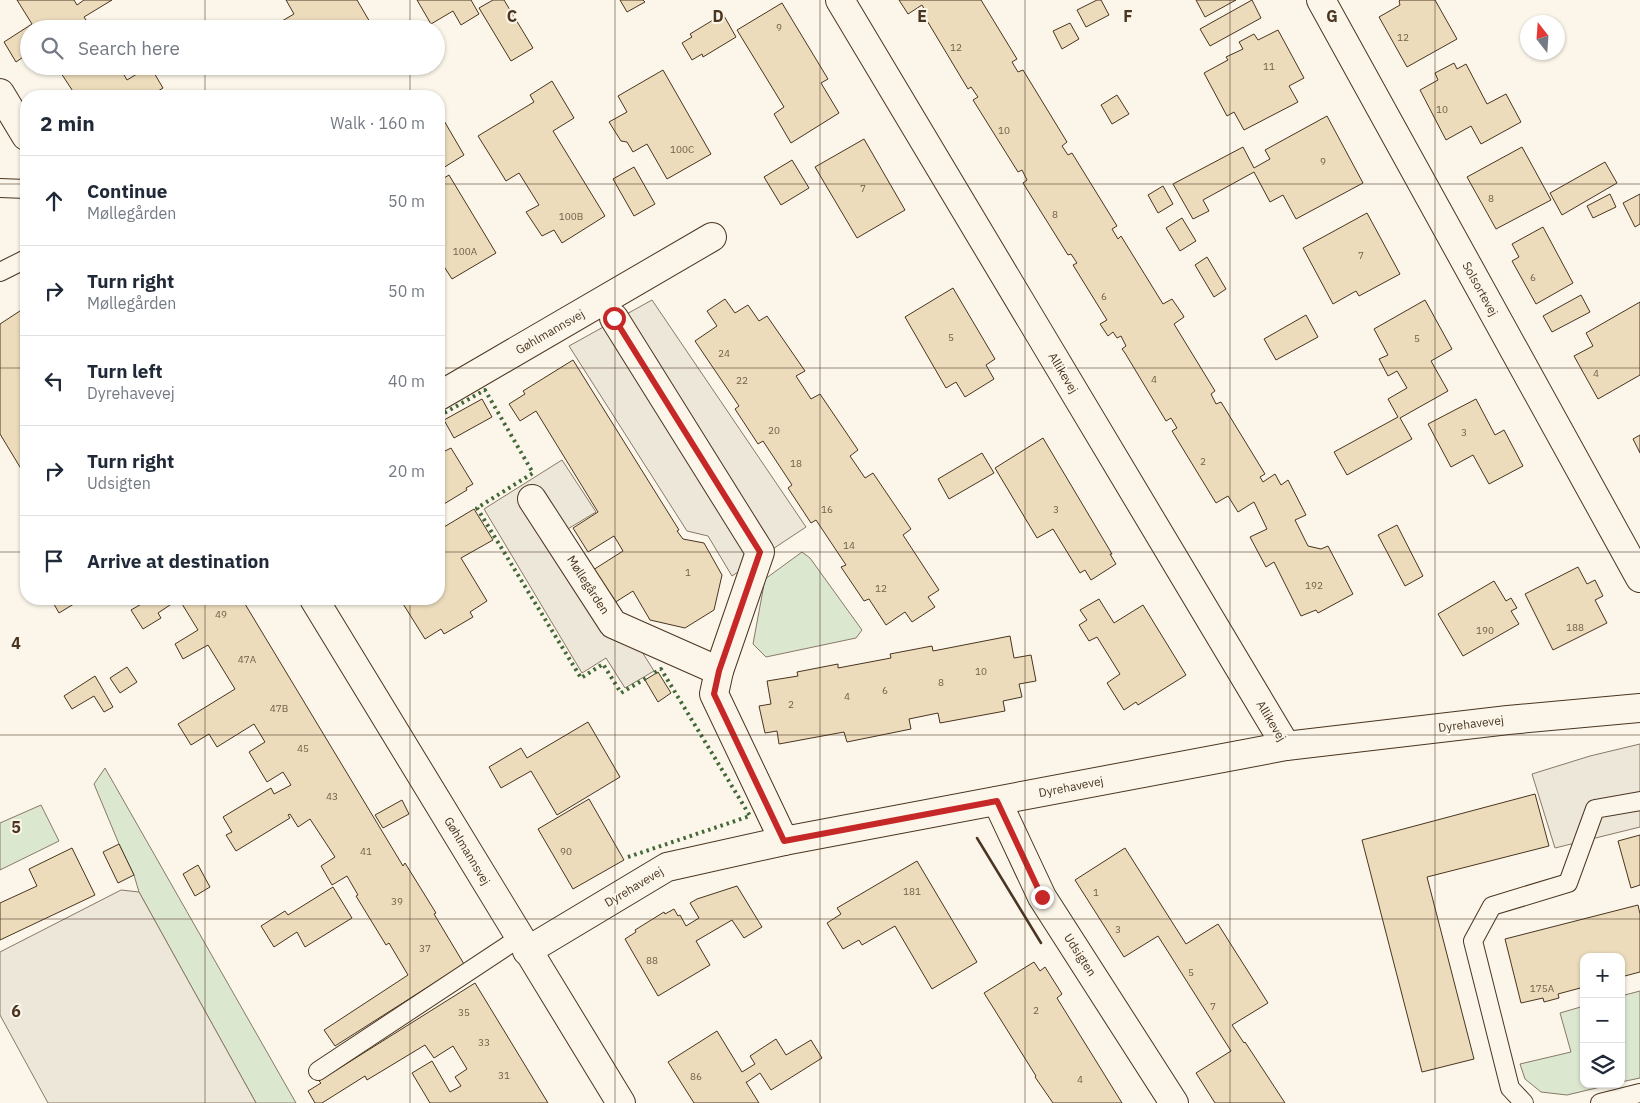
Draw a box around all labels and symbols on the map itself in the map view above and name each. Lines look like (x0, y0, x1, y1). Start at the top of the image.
text: C (507, 6, 517, 26)
text: D (712, 6, 724, 26)
text: E (917, 6, 927, 26)
text: F (1123, 6, 1133, 26)
text: G (1326, 6, 1338, 26)
north arrow (1520, 15, 1565, 60)
house number: 9 (776, 21, 782, 34)
house number: 12 (1397, 31, 1409, 44)
house number: 12 (950, 41, 962, 54)
house number: 11 (1263, 60, 1275, 73)
house number: 10 (1436, 103, 1448, 116)
house number: 10 (998, 124, 1010, 137)
house number: 100C (670, 143, 694, 156)
house number: 9 (1320, 155, 1326, 168)
house number: 7 (860, 182, 866, 195)
house number: 8 (1488, 192, 1494, 205)
house number: 8 (1052, 208, 1058, 221)
house number: 100B (559, 210, 583, 223)
house number: 100A (453, 245, 478, 258)
house number: 7 (1358, 249, 1364, 262)
street label: Solsortevej (1459, 259, 1502, 319)
house number: 6 (1530, 271, 1536, 284)
house number: 6 (1101, 290, 1107, 303)
street label: Gøhlmannsvej (513, 306, 587, 357)
route start (603, 307, 626, 330)
house number: 5 (948, 331, 954, 344)
house number: 5 (1414, 332, 1420, 345)
house number: 24 (718, 347, 730, 360)
street label: Allikevej (1045, 350, 1081, 396)
house number: 4 (1593, 367, 1599, 380)
house number: 4 (1151, 373, 1157, 386)
house number: 22 (736, 374, 748, 387)
house number: 20 (768, 424, 780, 437)
house number: 3 (1461, 426, 1467, 439)
house number: 2 (1200, 455, 1206, 468)
house number: 18 (790, 457, 802, 470)
house number: 16 (821, 503, 833, 516)
house number: 3 (1053, 503, 1059, 516)
house number: 14 (843, 539, 855, 552)
street label: Møllegården (564, 553, 613, 617)
house number: 1 (685, 566, 691, 579)
house number: 192 (1305, 579, 1323, 592)
house number: 12 (875, 582, 887, 595)
house number: 49 (215, 608, 227, 621)
house number: 188 (1566, 621, 1584, 634)
house number: 190 (1476, 624, 1494, 637)
text: 4 (11, 633, 21, 653)
house number: 47A (238, 653, 257, 666)
house number: 10 (975, 665, 987, 678)
house number: 8 (938, 676, 944, 689)
house number: 6 (882, 684, 888, 697)
house number: 4 (844, 690, 850, 703)
house number: 2 (788, 698, 794, 711)
street label: Allikevej (1253, 698, 1289, 744)
house number: 47B (270, 702, 288, 715)
street label: Dyrehavevej (1437, 712, 1505, 735)
house number: 45 (297, 742, 309, 755)
street label: Dyrehavevej (1037, 773, 1105, 800)
house number: 43 (326, 790, 338, 803)
street label: Gøhlmannsvej (441, 814, 494, 888)
text: 5 (11, 817, 21, 837)
house number: 41 (360, 845, 372, 858)
house number: 90 (560, 845, 572, 858)
street label: Dyrehavevej (602, 863, 666, 910)
house number: 181 (903, 885, 921, 898)
route end (1031, 886, 1054, 909)
house number: 1 (1093, 886, 1099, 899)
house number: 39 (391, 895, 403, 908)
house number: 3 (1115, 923, 1121, 936)
street label: Udsigten (1061, 931, 1100, 979)
house number: 37 (419, 942, 431, 955)
house number: 88 (646, 954, 658, 967)
house number: 5 (1188, 966, 1194, 979)
house number: 175A (1530, 982, 1555, 995)
house number: 7 (1210, 1000, 1216, 1013)
text: 6 (11, 1001, 21, 1021)
house number: 2 (1033, 1004, 1039, 1017)
house number: 35 (458, 1006, 470, 1019)
house number: 33 (478, 1036, 490, 1049)
house number: 31 (498, 1069, 510, 1082)
house number: 86 (690, 1070, 702, 1083)
house number: 4 (1077, 1073, 1083, 1086)

